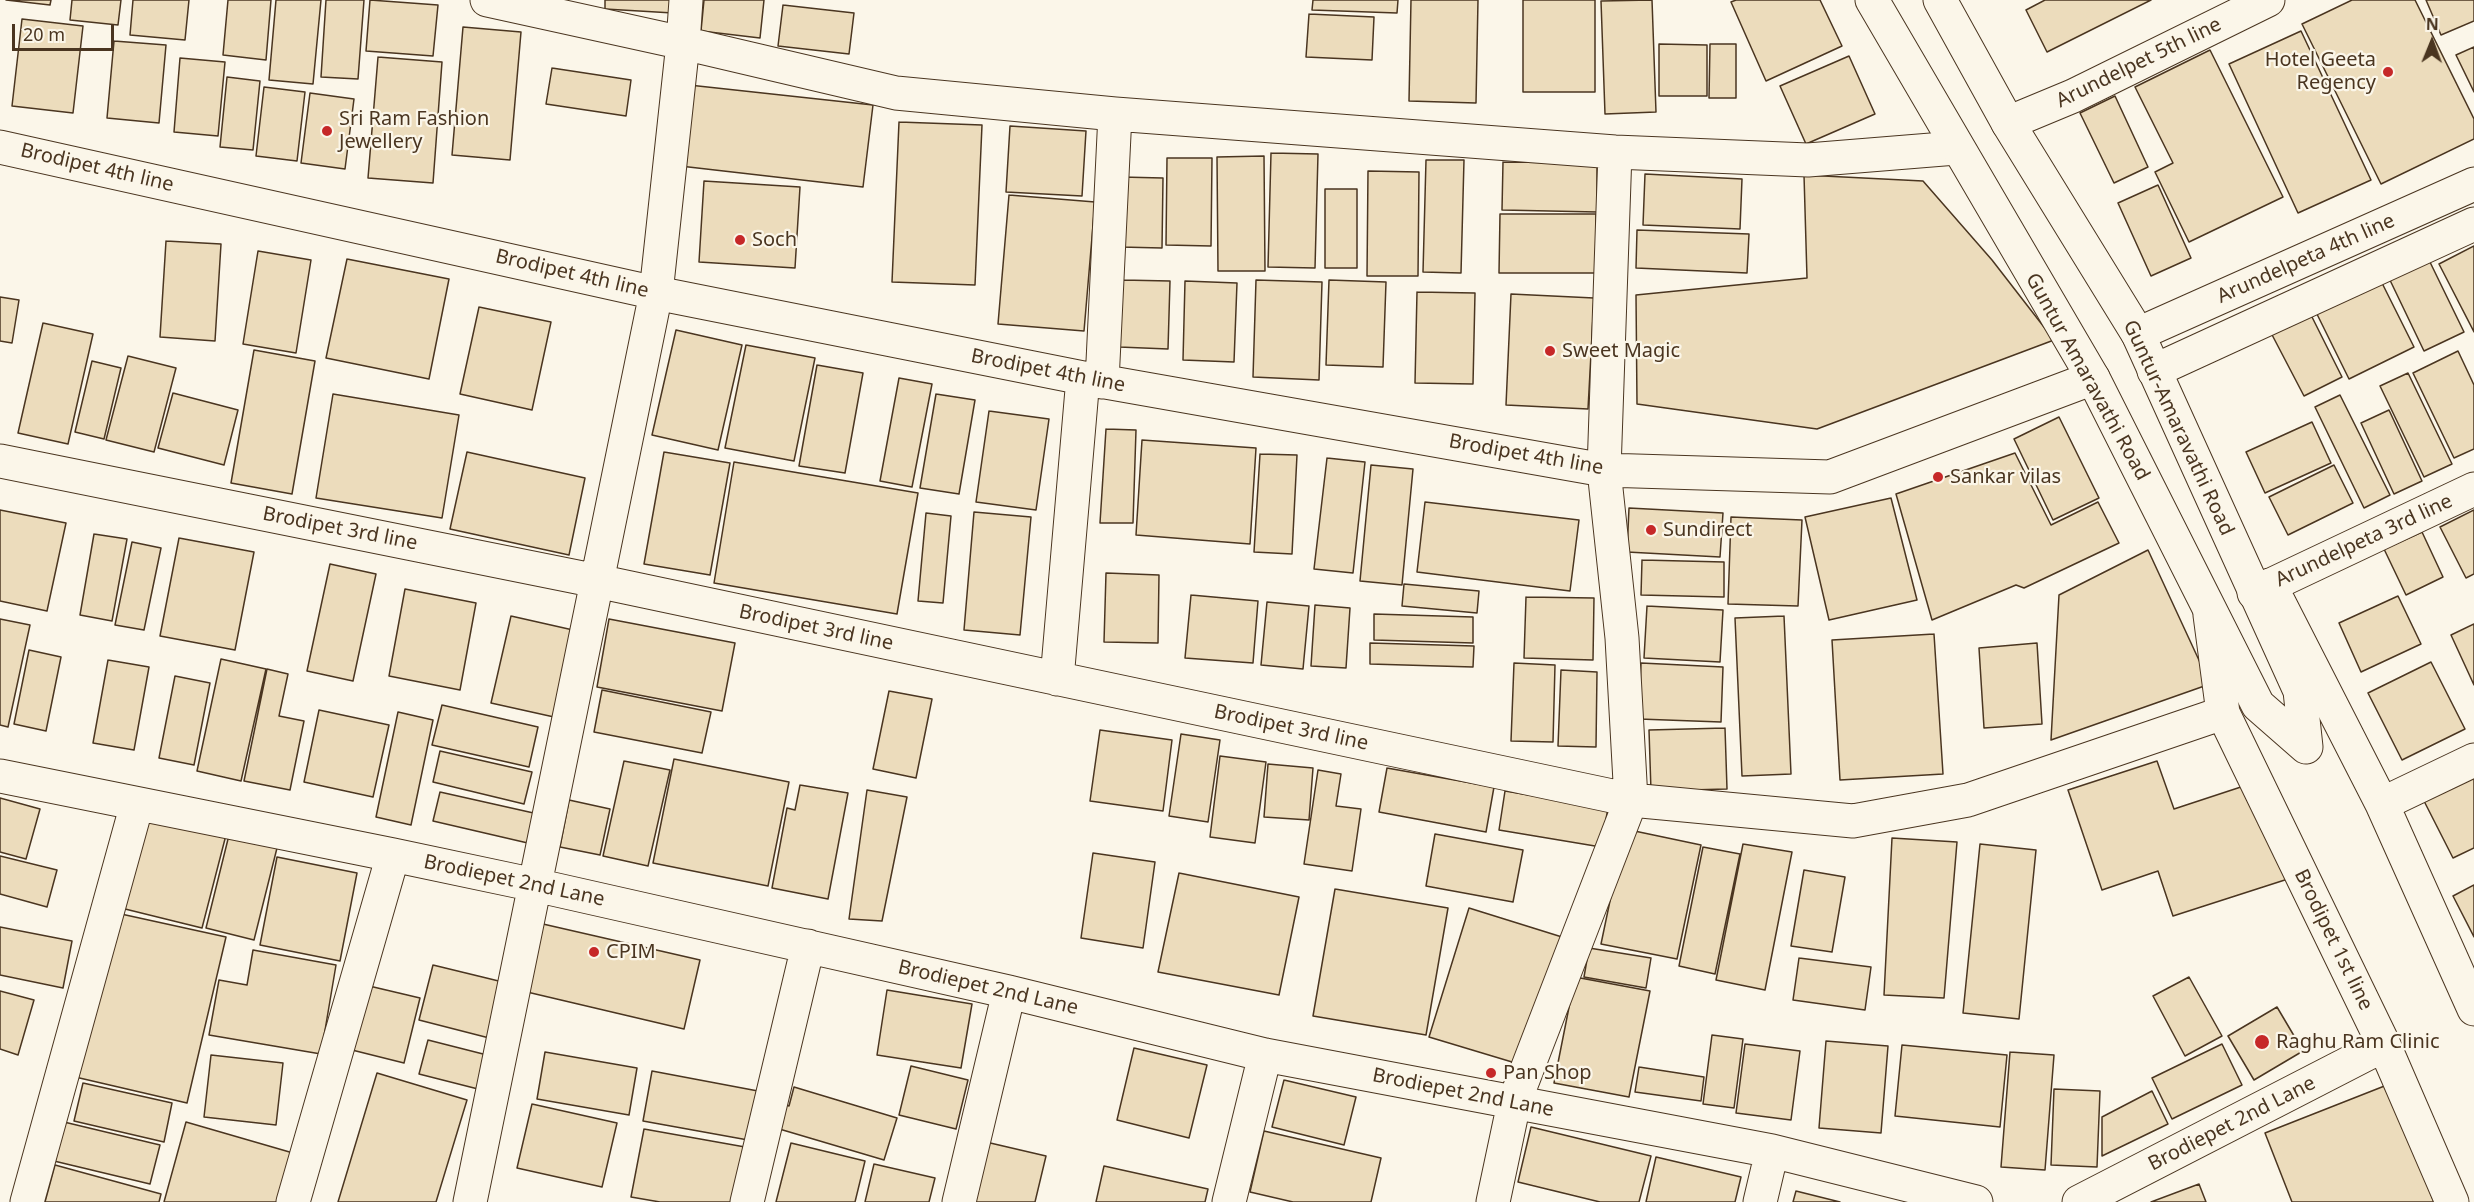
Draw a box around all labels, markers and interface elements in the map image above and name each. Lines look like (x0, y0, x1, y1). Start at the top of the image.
scale bar (15, 12, 117, 50)
north arrow (2402, 12, 2462, 72)
street label: Arundelpet 5th line (2053, 13, 2225, 113)
text: N (2426, 13, 2439, 35)
text: 20 m (23, 22, 65, 46)
place label: Hotel Geeta Regency (2265, 48, 2376, 95)
marker: Hotel Geeta Regency (2381, 65, 2395, 79)
place label: Sri Ram Fashion Jewellery (339, 107, 489, 154)
marker: Sri Ram Fashion Jewellery (320, 124, 334, 138)
street label: Brodipet 4th line (18, 139, 176, 197)
street label: Arundelpeta 4th line (2213, 209, 2399, 309)
place label: Soch (752, 228, 797, 252)
marker: Soch (733, 233, 747, 247)
street label: Brodipet 4th line (493, 245, 651, 303)
street label: Guntur Amaravathi Road (2020, 269, 2154, 485)
street label: Guntur-Amaravathi Road (2118, 317, 2238, 539)
place label: Sweet Magic (1562, 339, 1680, 363)
street label: Brodipet 4th line (969, 344, 1127, 398)
marker: Sweet Magic (1543, 344, 1557, 358)
street label: Brodipet 4th line (1447, 430, 1605, 480)
place label: Sankar vilas (1950, 465, 2061, 489)
marker: Sankar vilas (1931, 470, 1945, 484)
street label: Arundelpeta 3rd line (2272, 489, 2456, 593)
street label: Brodipet 3rd line (261, 502, 419, 556)
place label: Sundirect (1663, 518, 1752, 542)
marker: Sundirect (1644, 523, 1658, 537)
street label: Brodipet 3rd line (737, 600, 895, 656)
street label: Brodipet 3rd line (1212, 700, 1370, 756)
street label: Brodiepet 2nd Lane (421, 850, 607, 912)
street label: Brodipet 1st line (2288, 866, 2378, 1014)
place label: CPIM (606, 940, 656, 964)
marker: CPIM (587, 945, 601, 959)
street label: Brodiepet 2nd Lane (895, 956, 1081, 1020)
place label: Raghu Ram Clinic (2276, 1030, 2440, 1054)
marker: Raghu Ram Clinic (2253, 1033, 2271, 1051)
place label: Pan Shop (1503, 1061, 1592, 1085)
street label: Brodiepet 2nd Lane (1370, 1064, 1556, 1122)
marker: Pan Shop (1484, 1066, 1498, 1080)
street label: Brodiepet 2nd Lane (2144, 1071, 2320, 1177)

